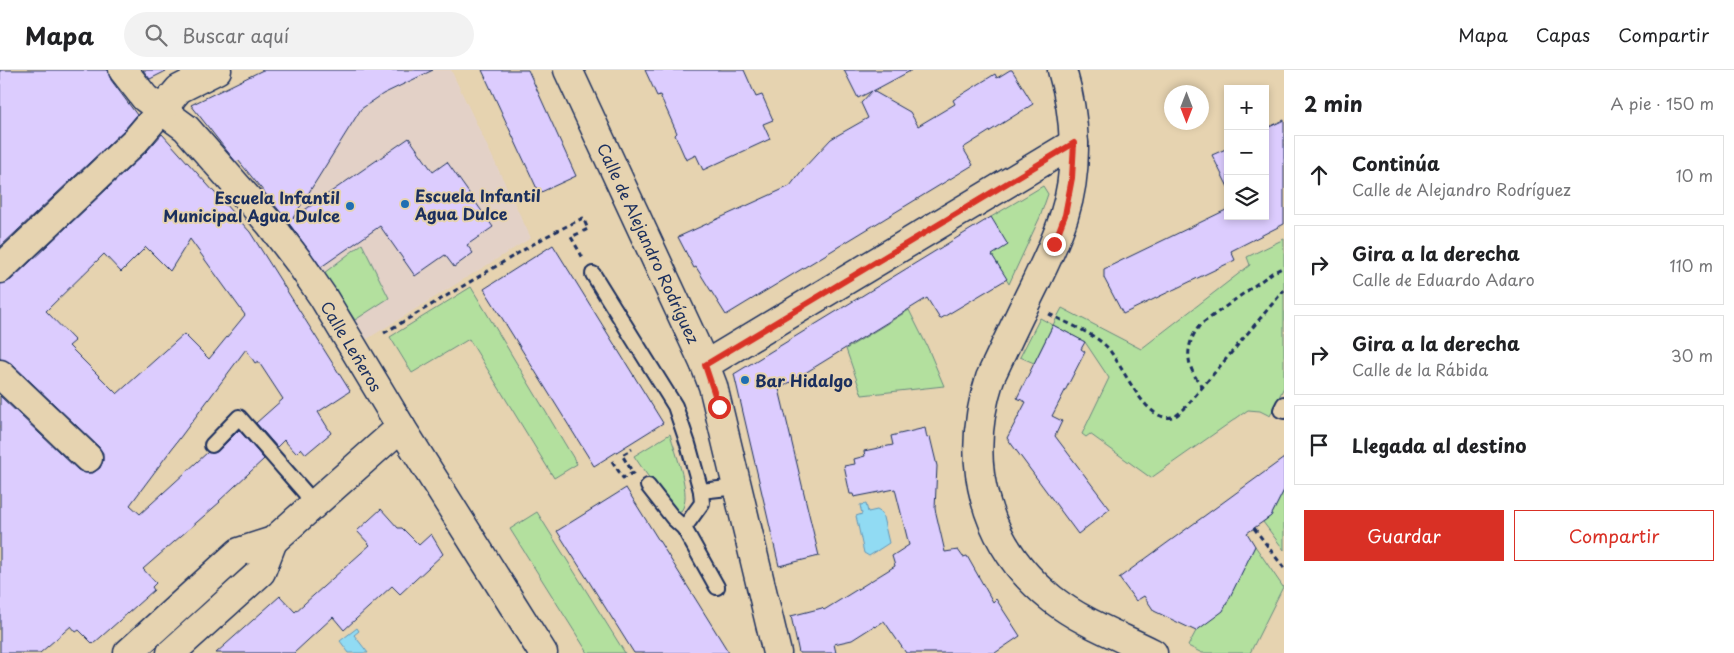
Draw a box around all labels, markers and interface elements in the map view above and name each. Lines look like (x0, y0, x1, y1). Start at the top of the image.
search box (124, 12, 474, 57)
text: Mapa (25, 17, 94, 53)
icon: search (142, 21, 170, 49)
text: Buscar aquí (182, 21, 289, 49)
text: Mapa (1458, 21, 1508, 48)
text: Capas (1536, 21, 1590, 48)
text: Compartir (1618, 21, 1709, 48)
north arrow (1164, 85, 1209, 130)
map controls (1224, 85, 1269, 220)
button: + (1224, 85, 1269, 130)
text: 2 min (1304, 87, 1363, 119)
text: A pie · 150 m (1611, 91, 1714, 115)
button: − (1224, 130, 1269, 175)
street label: Calle de Alejandro Rodríguez (592, 139, 706, 348)
text: Continúa (1352, 149, 1440, 177)
icon: ahead (1305, 161, 1333, 189)
text: 10 m (1676, 163, 1713, 187)
button: layers (1224, 175, 1269, 220)
text: Calle de Alejandro Rodríguez (1352, 177, 1571, 201)
place label: Escuela Infantil Agua Dulce (414, 183, 541, 225)
place label: Escuela Infantil Municipal Agua Dulce (163, 185, 340, 227)
marker: Escuela Infantil Agua Dulce (399, 198, 411, 210)
marker: Escuela Infantil Municipal Agua Dulce (344, 200, 356, 212)
route end (1043, 233, 1066, 256)
text: Gira a la derecha (1352, 239, 1520, 267)
icon: right (1305, 251, 1333, 279)
text: 110 m (1670, 253, 1713, 277)
text: Calle de Eduardo Adaro (1352, 267, 1535, 291)
street label: Calle Leñeros (315, 296, 389, 396)
text: Gira a la derecha (1352, 329, 1520, 357)
icon: right (1305, 341, 1333, 369)
text: 30 m (1671, 343, 1713, 367)
text: Calle de la Rábida (1352, 357, 1488, 381)
place label: Bar Hidalgo (755, 368, 853, 392)
marker: Bar Hidalgo (739, 374, 751, 386)
route start (708, 396, 731, 419)
icon: arrive (1305, 431, 1333, 459)
text: Llegada al destino (1352, 431, 1526, 459)
button: Guardar (1304, 510, 1504, 561)
button: Compartir (1514, 510, 1714, 561)

